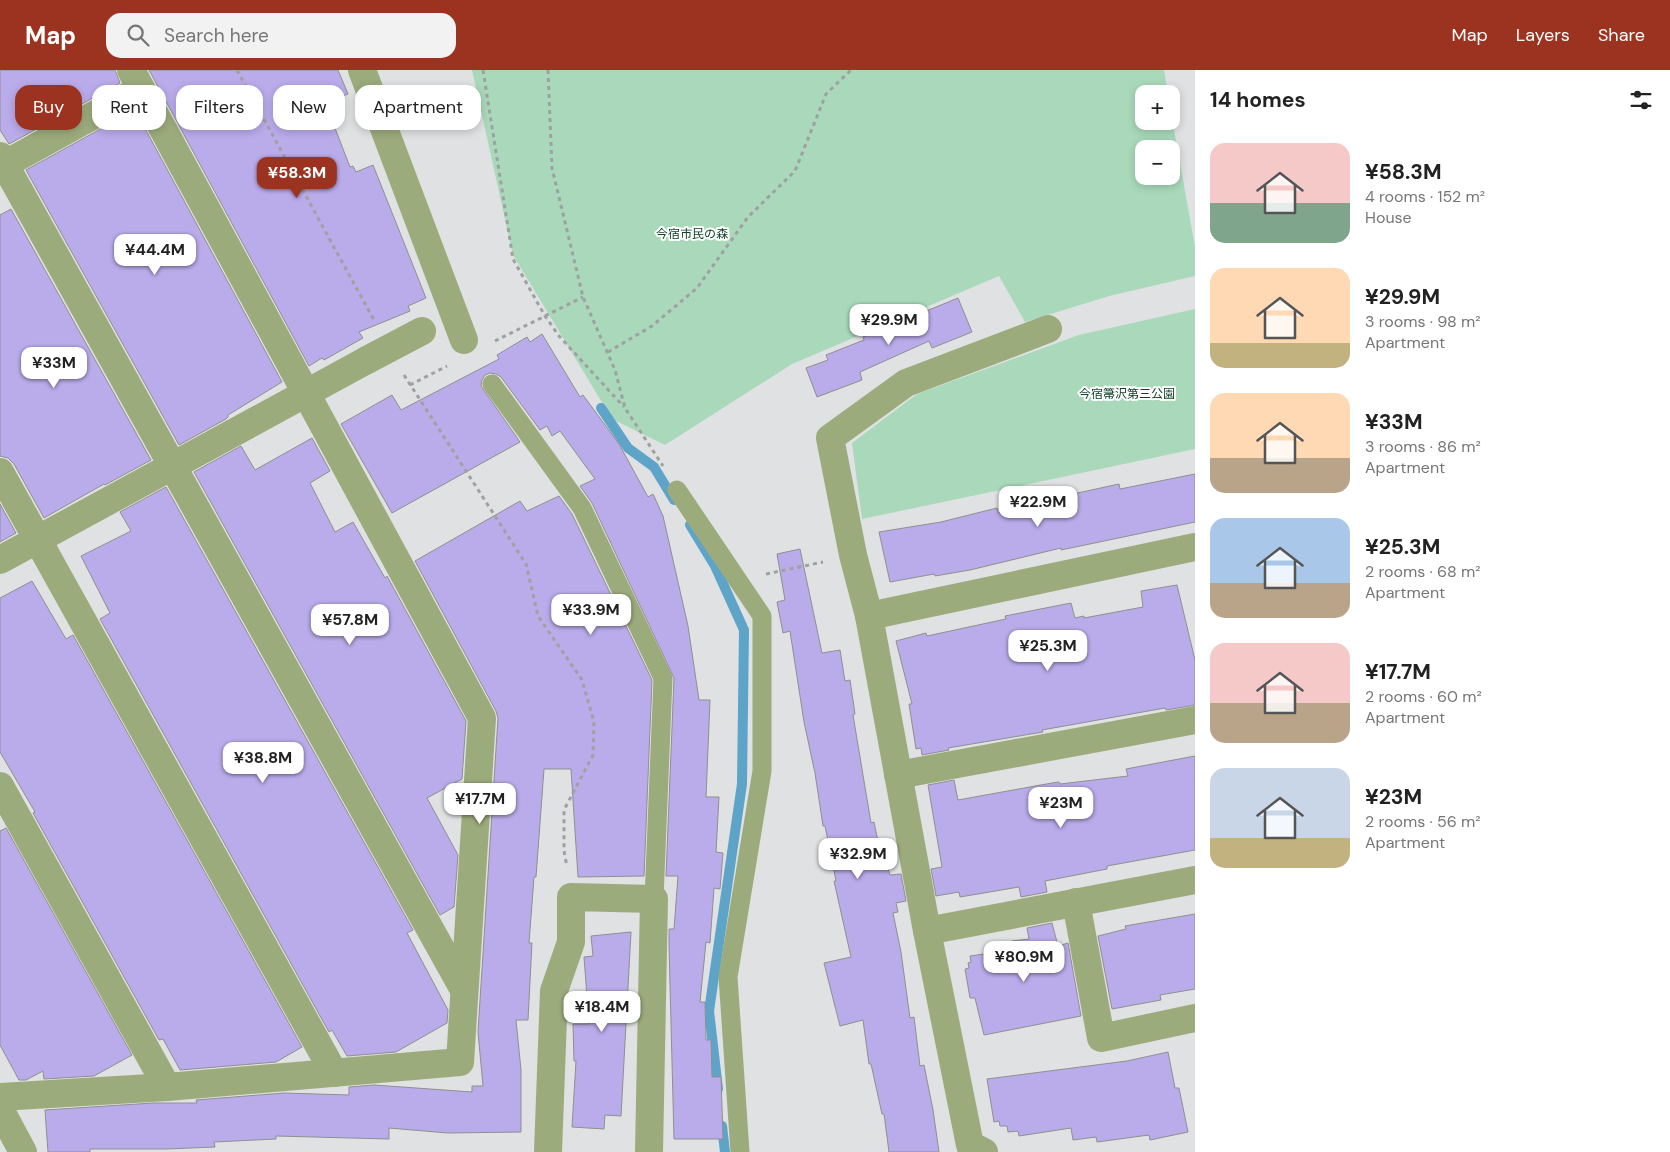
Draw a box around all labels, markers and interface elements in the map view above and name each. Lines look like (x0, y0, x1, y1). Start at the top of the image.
search box (106, 13, 456, 58)
text: Map (25, 20, 76, 51)
icon: search (124, 21, 152, 49)
text: Search here (164, 23, 269, 48)
text: Map (1452, 23, 1488, 47)
text: Layers (1516, 23, 1570, 47)
text: Share (1598, 23, 1645, 47)
chip: Buy (15, 85, 82, 130)
chip: Rent (92, 85, 166, 130)
chip: Filters (176, 85, 263, 130)
chip: New (273, 85, 345, 130)
chip: Apartment (355, 85, 481, 130)
map controls (1135, 85, 1180, 185)
button: + (1135, 85, 1180, 130)
text: 14 homes (1210, 86, 1306, 114)
icon: filters (1627, 86, 1655, 114)
button: − (1135, 140, 1180, 185)
pin: ¥58.3M (256, 156, 338, 199)
text: ¥58.3M (1365, 158, 1442, 186)
text: ¥58.3M (268, 162, 326, 183)
icon: home (1250, 163, 1310, 223)
text: 4 rooms · 152 m² (1365, 186, 1485, 207)
text: House (1365, 207, 1412, 228)
park label: 今宿市民の森 (656, 226, 728, 242)
pin: ¥44.4M (114, 234, 196, 276)
text: ¥44.4M (125, 239, 185, 260)
text: ¥29.9M (1365, 283, 1440, 311)
icon: home (1250, 288, 1310, 348)
pin: ¥29.9M (848, 304, 930, 346)
text: ¥29.9M (860, 309, 918, 330)
text: 3 rooms · 98 m² (1365, 311, 1481, 332)
text: Apartment (1365, 332, 1445, 353)
pin: ¥33M (24, 346, 84, 389)
text: ¥33M (32, 352, 76, 373)
park label: 今宿箒沢第三公園 (1079, 386, 1175, 402)
text: ¥33M (1365, 408, 1423, 436)
icon: home (1250, 413, 1310, 473)
text: 3 rooms · 86 m² (1365, 436, 1481, 457)
text: Apartment (1365, 457, 1445, 478)
pin: ¥22.9M (997, 486, 1079, 528)
text: ¥22.9M (1010, 491, 1066, 512)
text: ¥25.3M (1365, 533, 1440, 561)
icon: home (1250, 538, 1310, 598)
text: 2 rooms · 68 m² (1365, 561, 1481, 582)
text: Apartment (1365, 582, 1445, 603)
pin: ¥33.9M (550, 594, 632, 636)
text: ¥33.9M (562, 599, 620, 620)
pin: ¥57.8M (309, 604, 391, 646)
text: ¥57.8M (322, 609, 378, 630)
pin: ¥25.3M (1007, 630, 1089, 672)
text: ¥25.3M (1019, 635, 1077, 656)
text: ¥17.7M (1365, 658, 1431, 686)
icon: home (1250, 663, 1310, 723)
text: 2 rooms · 60 m² (1365, 686, 1482, 707)
text: Apartment (1365, 707, 1445, 728)
pin: ¥38.8M (222, 742, 304, 784)
text: ¥38.8M (234, 747, 292, 768)
pin: ¥17.7M (439, 782, 521, 825)
text: ¥23M (1365, 783, 1422, 811)
pin: ¥23M (1031, 786, 1091, 829)
text: ¥17.7M (455, 788, 505, 809)
icon: home (1250, 788, 1310, 848)
text: ¥23M (1039, 792, 1083, 813)
text: 2 rooms · 56 m² (1365, 811, 1481, 832)
text: Apartment (1365, 832, 1445, 853)
pin: ¥32.9M (817, 838, 899, 880)
text: ¥32.9M (829, 843, 887, 864)
pin: ¥80.9M (983, 940, 1065, 983)
text: ¥80.9M (994, 946, 1054, 967)
pin: ¥18.4M (561, 990, 643, 1033)
text: ¥18.4M (575, 996, 629, 1017)

